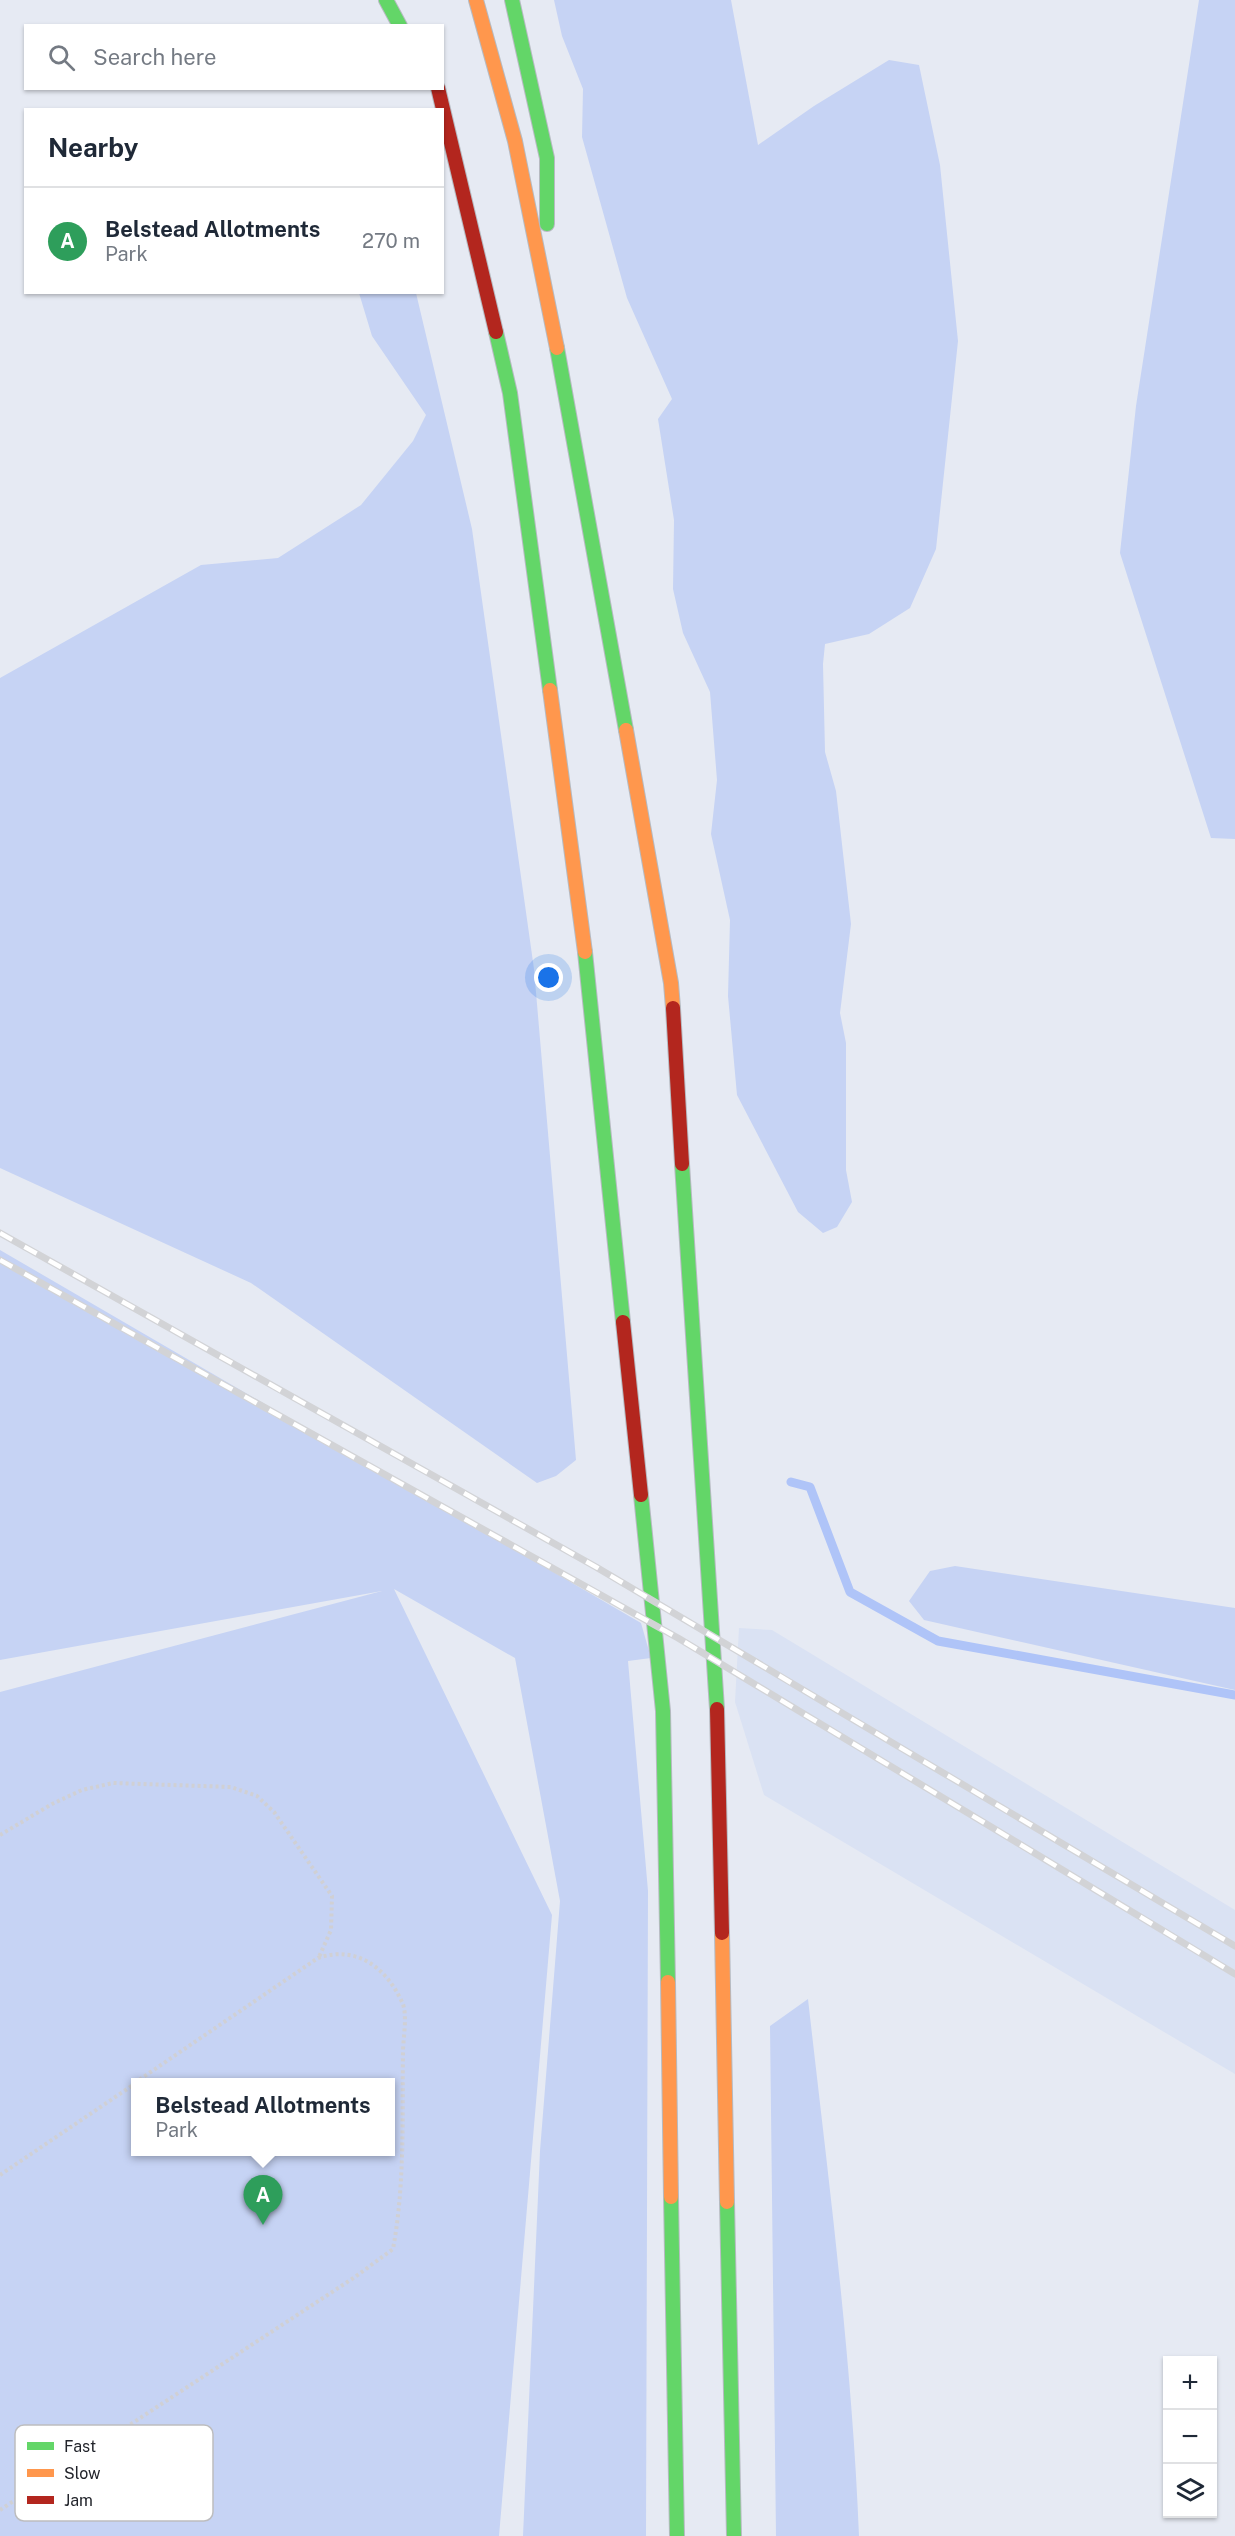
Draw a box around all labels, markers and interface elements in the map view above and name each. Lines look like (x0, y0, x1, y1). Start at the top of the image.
search box (24, 24, 444, 90)
icon: search (45, 41, 78, 74)
text: Search here (93, 44, 217, 70)
text: Nearby (48, 132, 138, 163)
text: Belstead Allotments (105, 216, 320, 242)
text: A (60, 229, 75, 253)
text: 270 m (362, 229, 420, 253)
text: Park (105, 242, 148, 266)
your location (534, 963, 563, 992)
popup (131, 2078, 395, 2156)
text: Belstead Allotments (155, 2092, 371, 2118)
text: Park (155, 2118, 198, 2142)
pin: A (244, 2176, 282, 2225)
map controls (1163, 2356, 1217, 2518)
button: + (1163, 2356, 1217, 2410)
button: − (1163, 2410, 1217, 2464)
legend (15, 2425, 213, 2521)
text: Fast (64, 2437, 96, 2456)
text: Slow (64, 2464, 101, 2483)
button: layers (1163, 2464, 1217, 2518)
text: Jam (64, 2491, 93, 2510)

